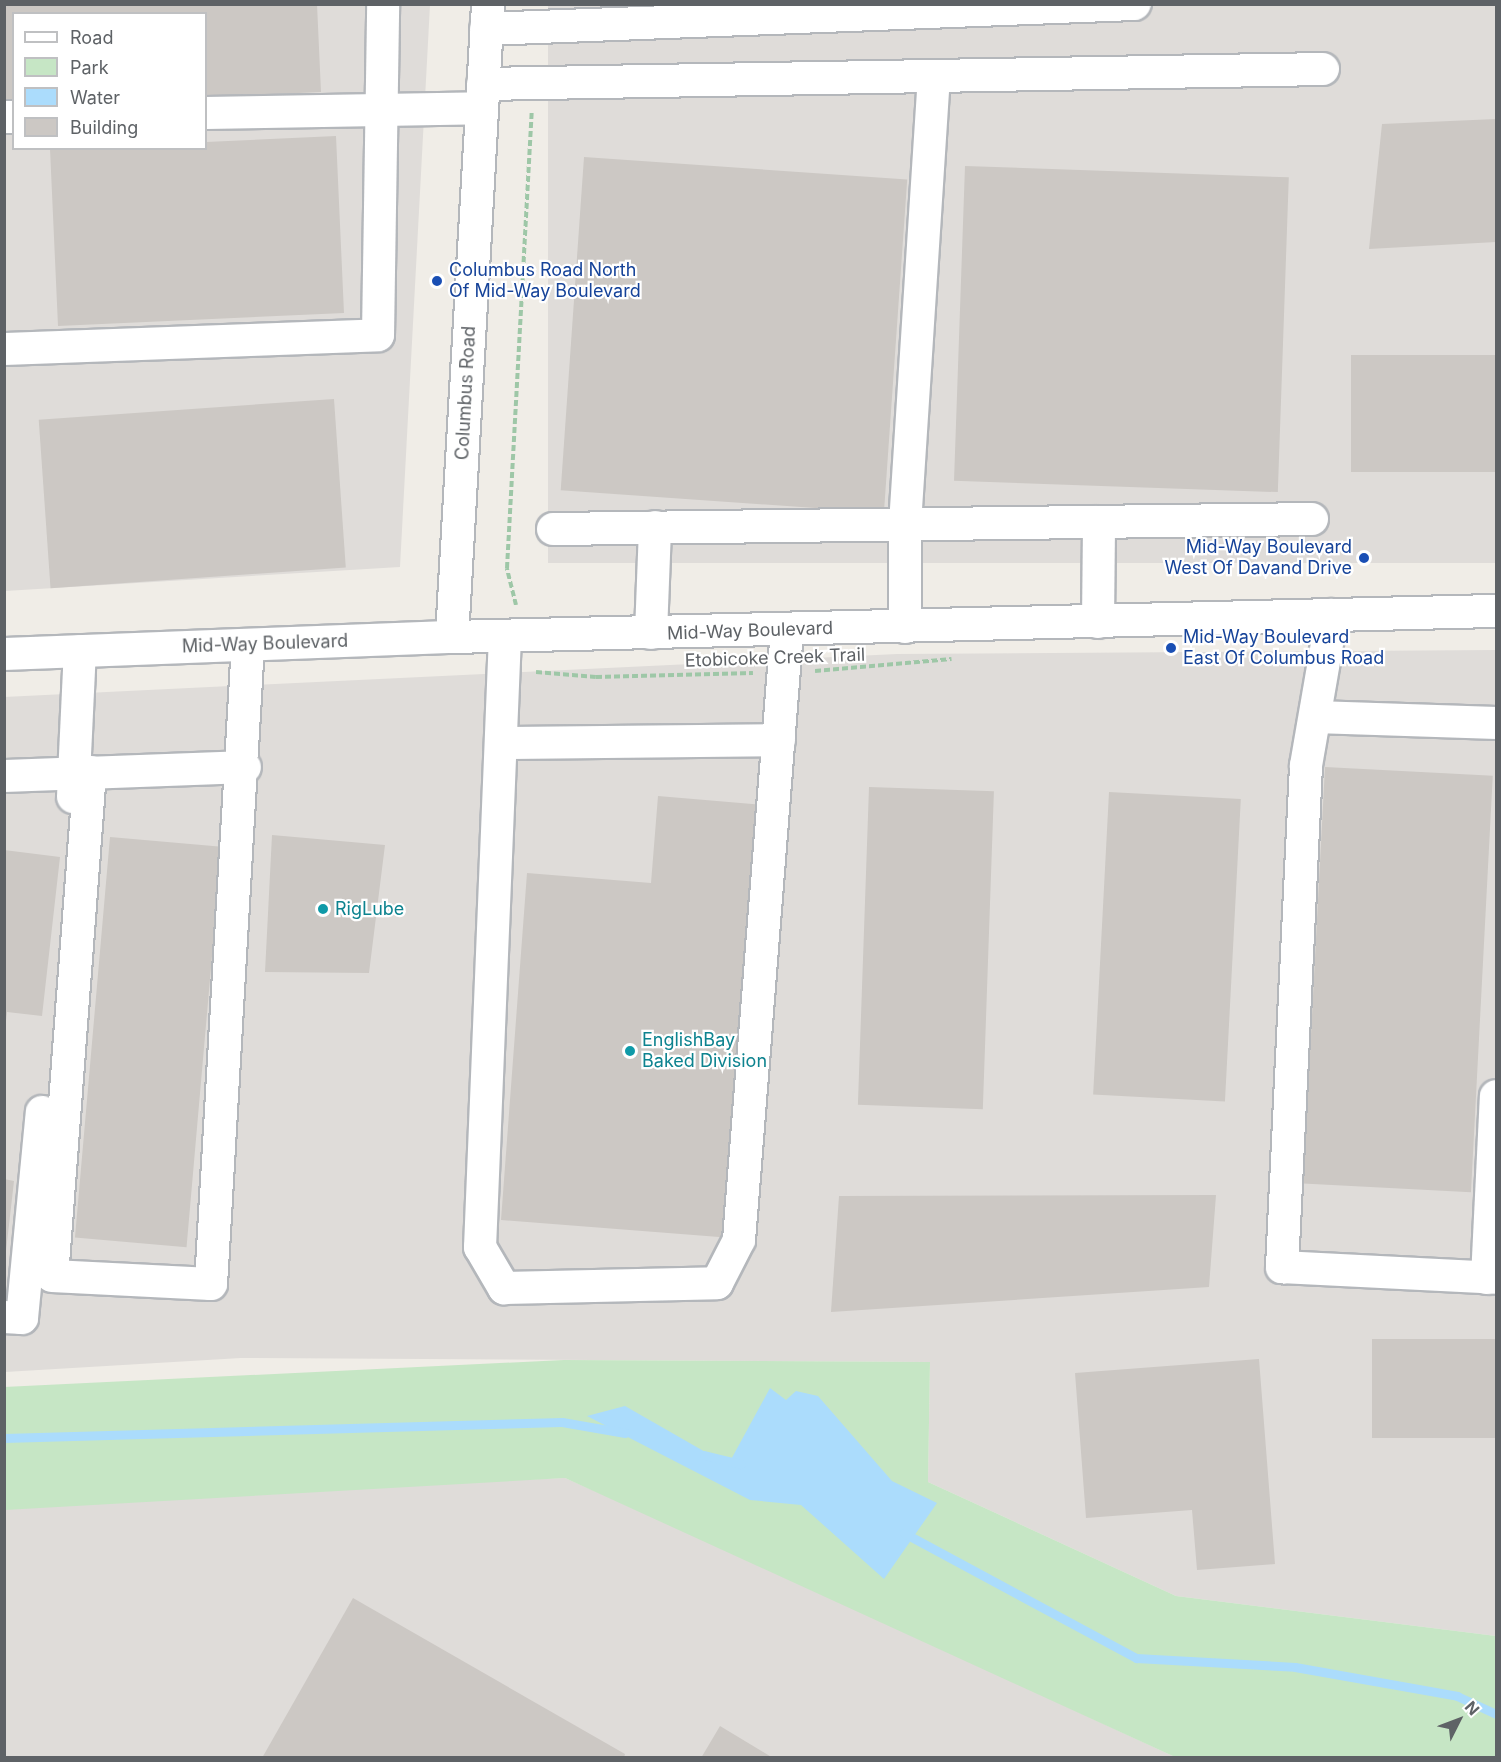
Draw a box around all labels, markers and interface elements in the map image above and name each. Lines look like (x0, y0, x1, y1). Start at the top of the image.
legend (12, 12, 207, 150)
text: Road (70, 27, 113, 48)
text: Park (70, 57, 109, 78)
text: Water (70, 87, 120, 108)
text: Building (70, 117, 138, 138)
place label: Columbus Road North Of Mid-Way Boulevard (449, 260, 641, 302)
marker: Columbus Road North Of Mid-Way Boulevard (430, 274, 444, 288)
street label: Columbus Road (452, 325, 480, 461)
place label: Mid-Way Boulevard West Of Davand Drive (1164, 537, 1352, 580)
marker: Mid-Way Boulevard West Of Davand Drive (1357, 551, 1371, 565)
street label: Mid-Way Boulevard (667, 617, 833, 645)
place label: Mid-Way Boulevard East Of Columbus Road (1183, 627, 1384, 670)
street label: Mid-Way Boulevard (182, 630, 348, 658)
marker: Mid-Way Boulevard East Of Columbus Road (1164, 641, 1178, 655)
street label: Etobicoke Creek Trail (684, 644, 866, 672)
place label: RigLube (335, 898, 404, 920)
marker: RigLube (316, 902, 330, 916)
place label: EnglishBay Baked Division (642, 1030, 767, 1072)
marker: EnglishBay Baked Division (623, 1044, 637, 1058)
north arrow (1429, 1690, 1489, 1750)
text: N (1461, 1697, 1484, 1719)

